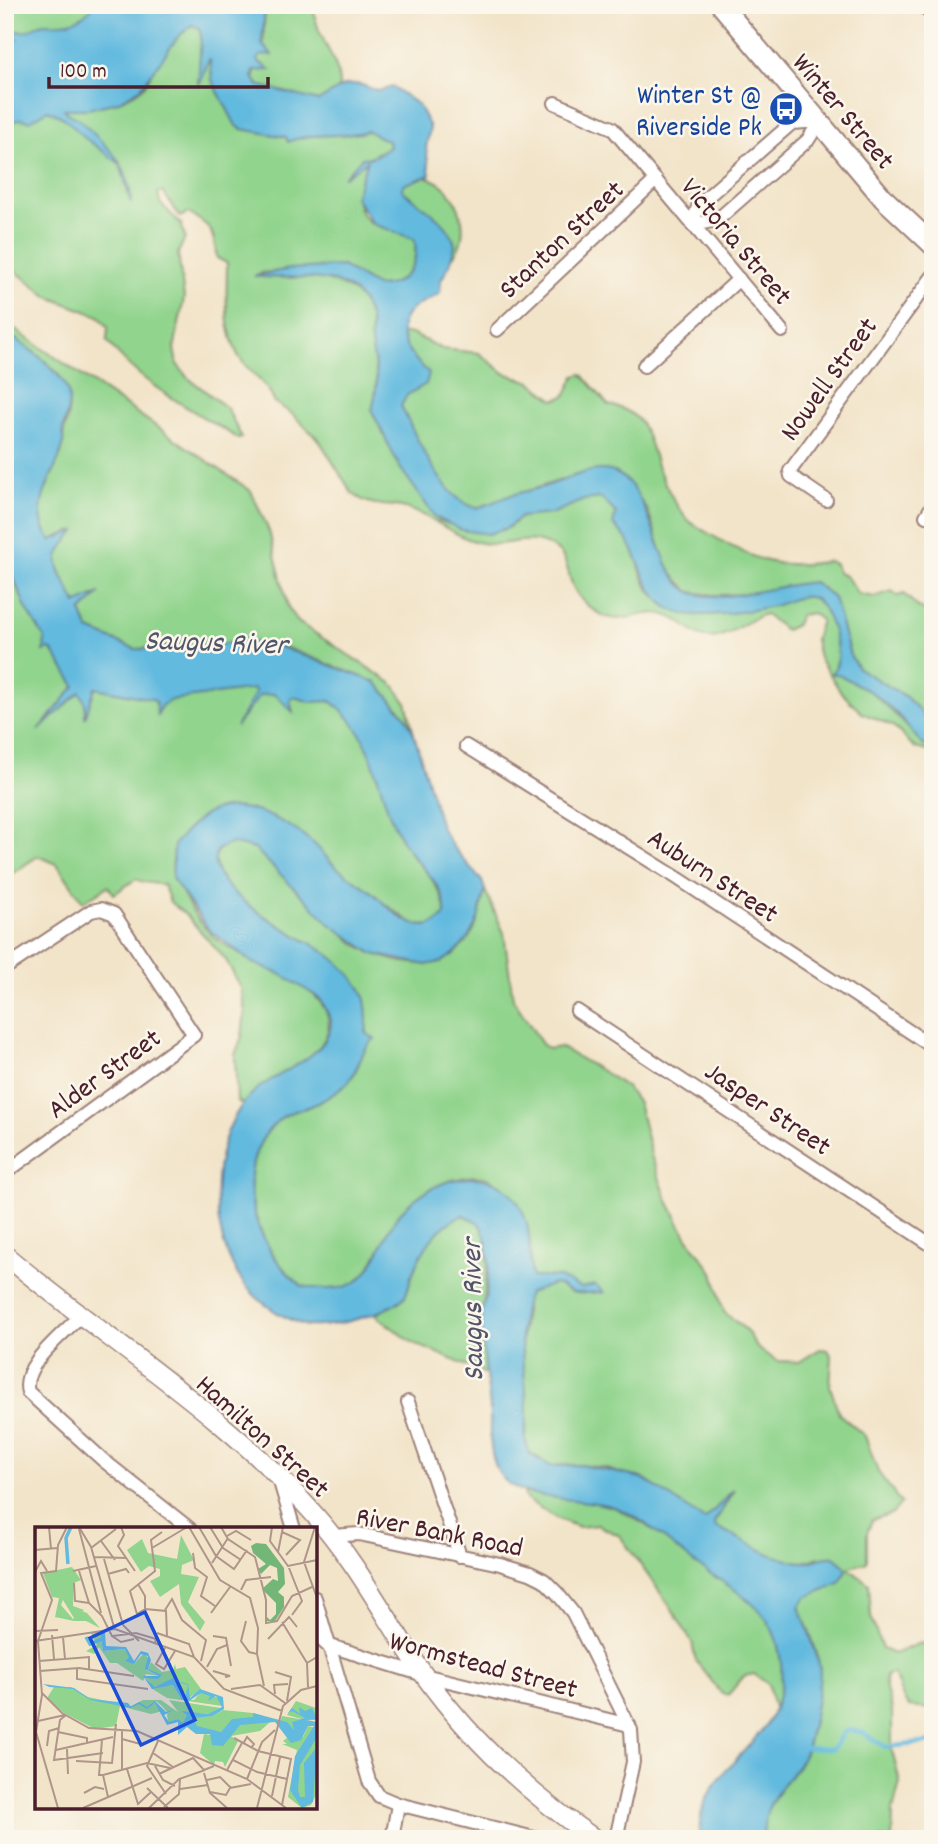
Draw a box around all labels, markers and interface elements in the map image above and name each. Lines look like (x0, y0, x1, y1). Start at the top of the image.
scale bar (49, 46, 268, 90)
street label: Winter Street (780, 46, 902, 180)
text: 100 m (60, 58, 107, 88)
place label: Winter St @ Riverside Pk (636, 78, 762, 150)
bus stop icon: Winter St @ Riverside Pk (767, 90, 805, 128)
street label: Victoria Street (669, 171, 800, 316)
street label: Stanton Street (492, 173, 635, 310)
street label: Nowell Street (772, 311, 890, 451)
water label: Saugus River (144, 622, 291, 670)
street label: Auburn Street (638, 821, 785, 936)
street label: Alder Street (41, 1021, 171, 1131)
street label: Jasper Street (695, 1054, 838, 1168)
water label: Saugus River (453, 1235, 498, 1382)
street label: Hamilton Street (185, 1367, 337, 1510)
street label: River Bank Road (352, 1499, 526, 1571)
inset map (35, 1527, 317, 1809)
street label: Wormstead Street (384, 1623, 581, 1712)

